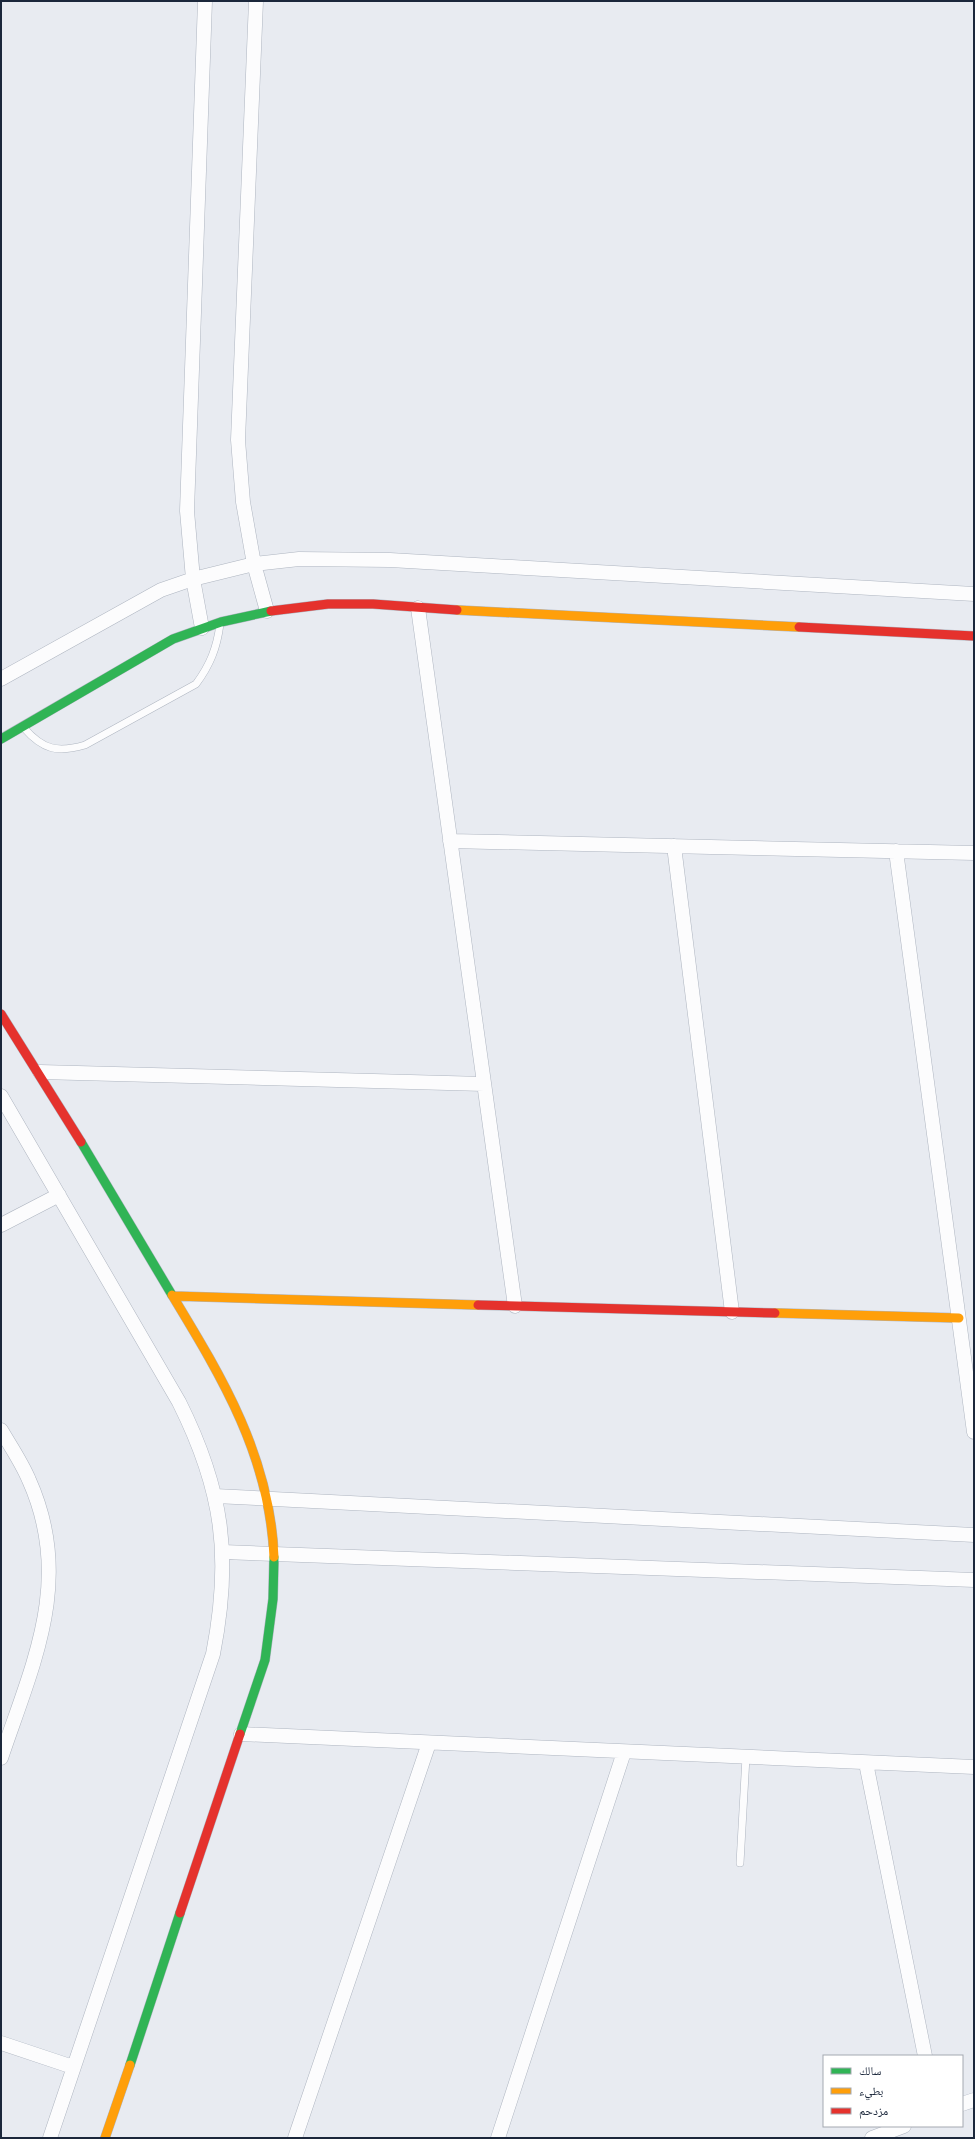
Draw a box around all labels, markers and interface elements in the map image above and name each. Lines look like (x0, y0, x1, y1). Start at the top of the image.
legend (823, 2055, 963, 2127)
text: سالك (859, 2063, 881, 2078)
text: بطيء (859, 2083, 883, 2101)
text: مزدحم (859, 2103, 888, 2119)

